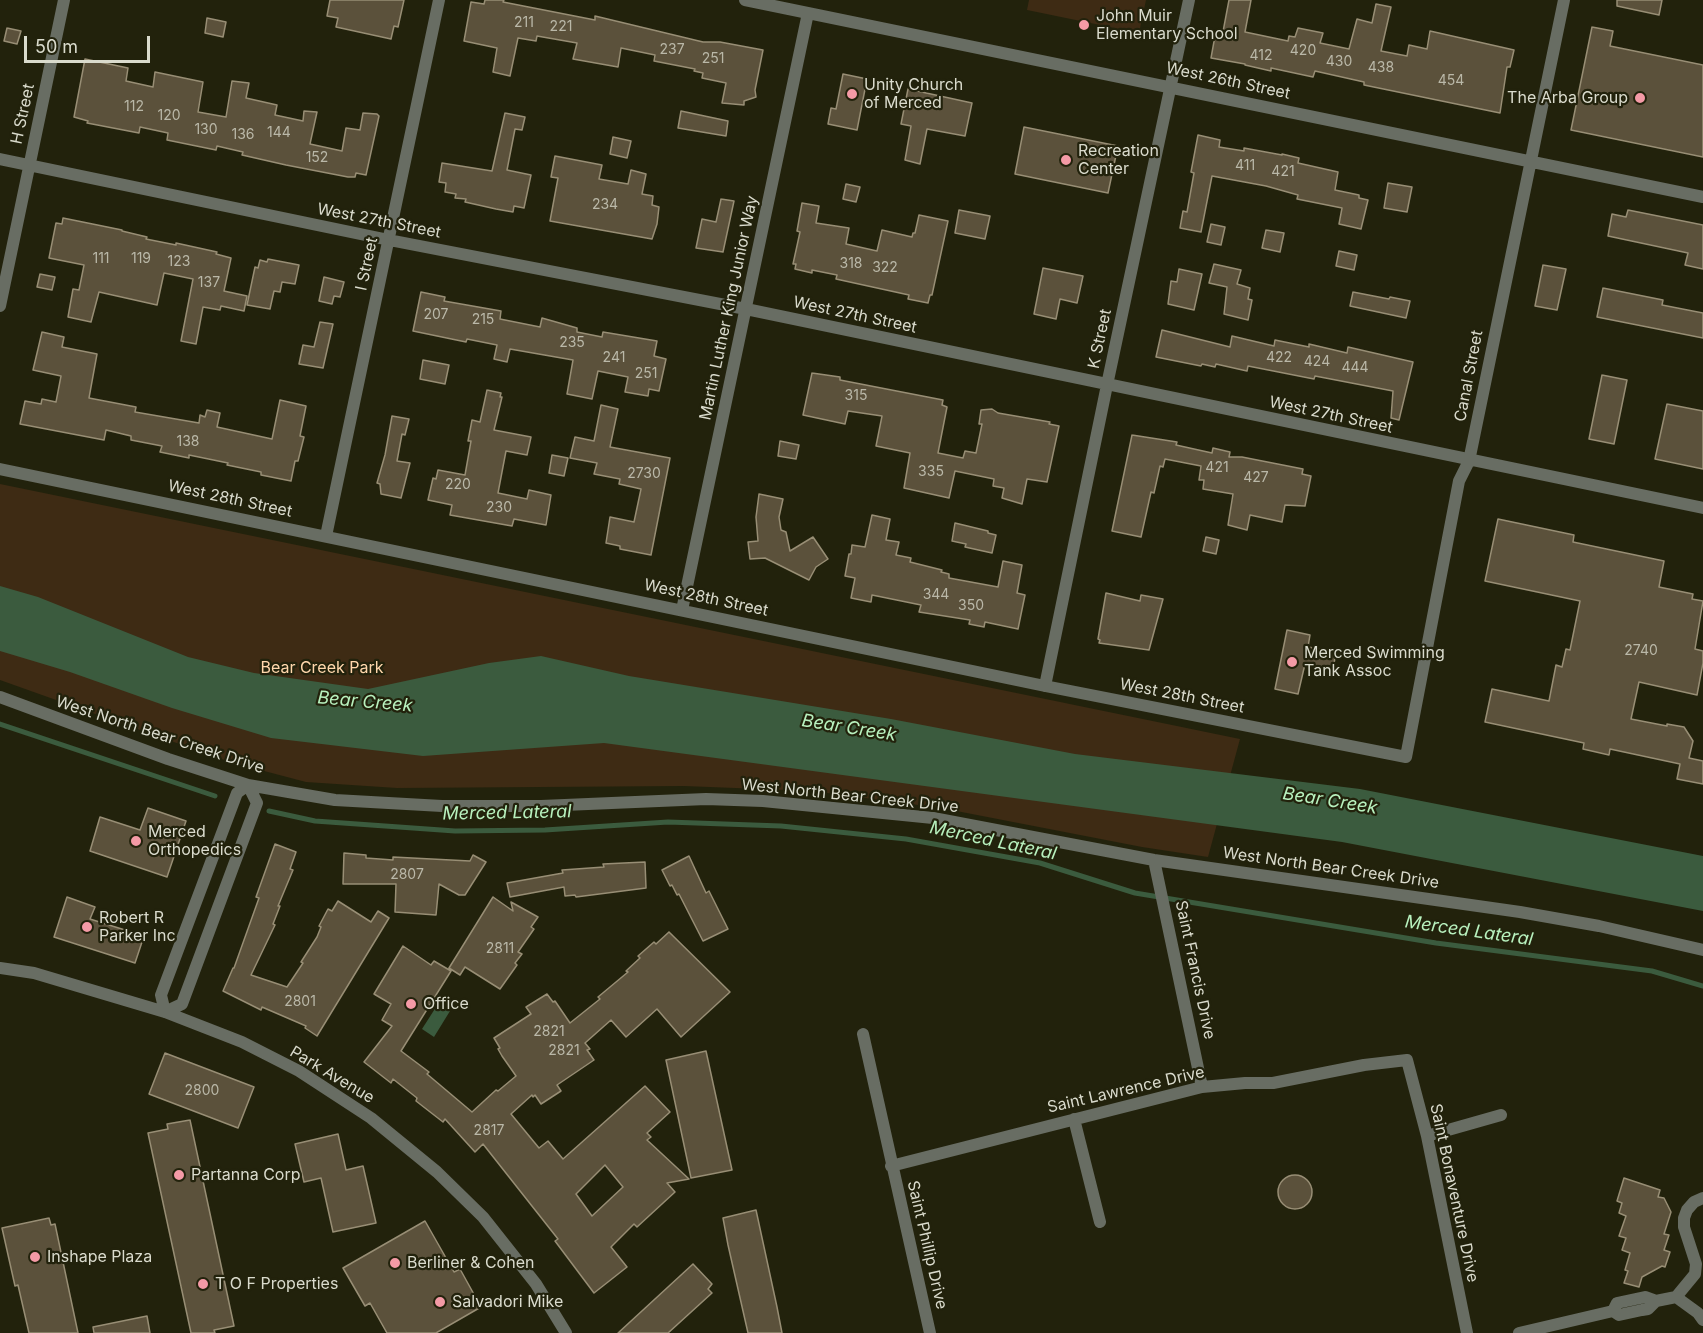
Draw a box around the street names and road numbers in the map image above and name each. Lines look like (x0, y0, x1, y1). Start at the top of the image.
street label: West 26th Street (1164, 58, 1292, 104)
street label: H Street (7, 82, 39, 146)
street label: Martin Luther King Junior Way (696, 194, 762, 422)
street label: West 27th Street (316, 200, 442, 242)
street label: I Street (352, 236, 382, 292)
street label: West 27th Street (792, 293, 918, 337)
street label: K Street (1084, 307, 1116, 371)
street label: Canal Street (1451, 329, 1487, 423)
street label: West 27th Street (1268, 393, 1394, 437)
street label: West 28th Street (166, 476, 294, 522)
street label: West 28th Street (642, 575, 770, 621)
street label: West 28th Street (1118, 675, 1246, 717)
street label: West North Bear Creek Drive (53, 692, 267, 778)
street label: West North Bear Creek Drive (741, 775, 959, 817)
street label: West North Bear Creek Drive (1222, 843, 1440, 893)
street label: Saint Francis Drive (1171, 899, 1219, 1041)
street label: Park Avenue (286, 1042, 378, 1108)
street label: Saint Lawrence Drive (1046, 1063, 1206, 1117)
street label: Saint Bonaventure Drive (1426, 1102, 1482, 1284)
street label: Saint Phillip Drive (903, 1179, 951, 1311)

